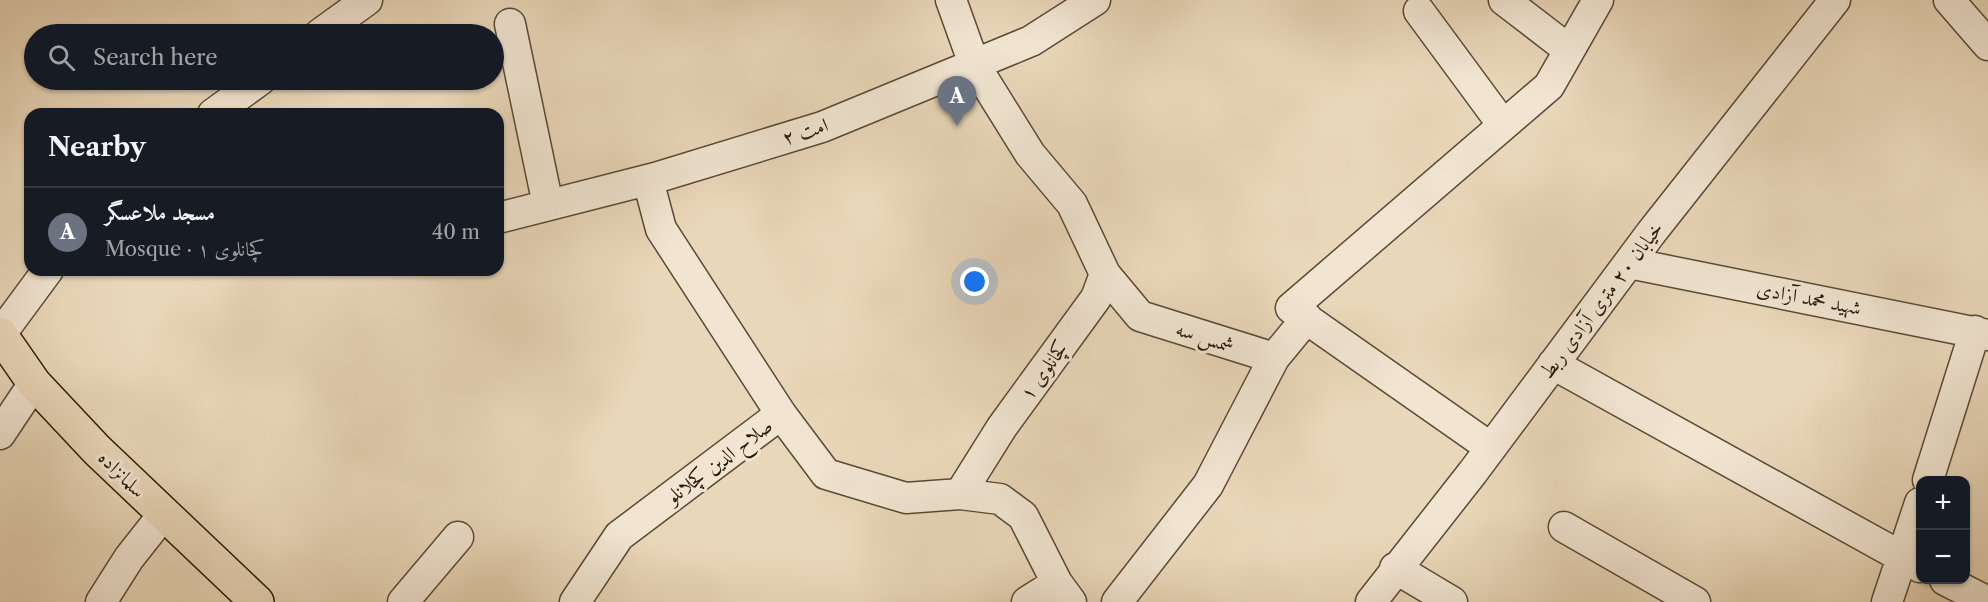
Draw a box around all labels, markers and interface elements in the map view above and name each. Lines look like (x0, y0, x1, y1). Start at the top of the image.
search box (24, 24, 504, 90)
icon: search (45, 41, 78, 74)
text: Search here (93, 44, 218, 71)
pin: A (938, 76, 976, 126)
street label: امت ۲ (779, 112, 831, 150)
text: Nearby (48, 131, 146, 163)
text: مسجد ملاعسگر (105, 199, 215, 226)
street label: خیابان ۲۰ متری آزادی ربط (1534, 217, 1668, 383)
text: A (60, 220, 75, 244)
text: 40 m (432, 220, 480, 244)
text: Mosque · کچانلوی ۱ (105, 237, 265, 261)
your location (960, 267, 989, 296)
street label: شهید محمد آزادی (1754, 276, 1863, 321)
street label: شمس سه (1172, 316, 1237, 360)
street label: کچانلوی ۱ (1015, 336, 1075, 405)
street label: صلاح الدین کچلانلو (660, 413, 780, 515)
street label: سلمانزاده (93, 445, 151, 503)
map controls (1916, 476, 1970, 584)
button: + (1916, 476, 1970, 530)
button: − (1916, 530, 1970, 584)

